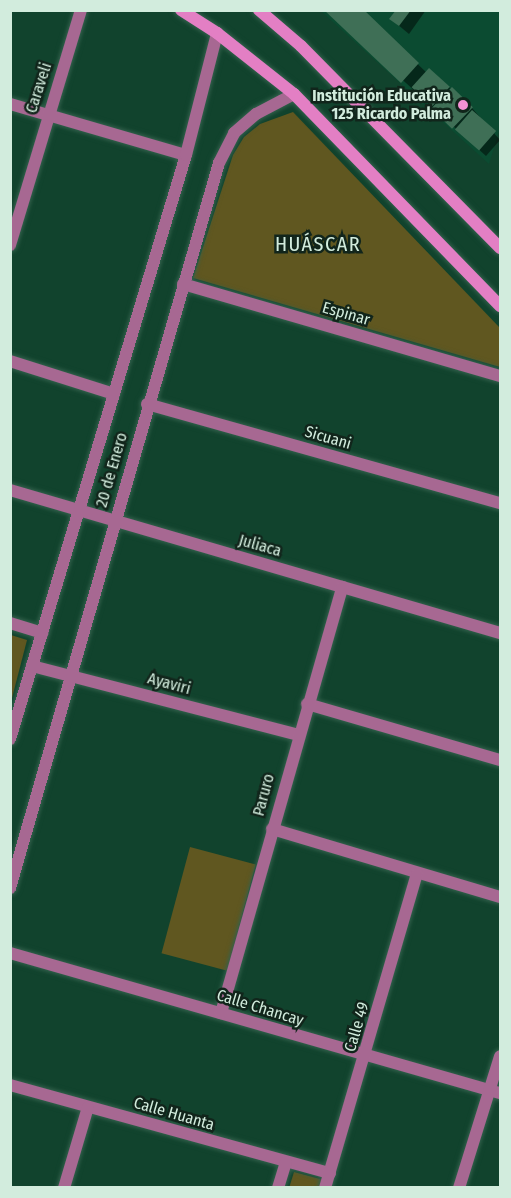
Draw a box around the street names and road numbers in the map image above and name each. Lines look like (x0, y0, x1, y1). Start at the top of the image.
street label: Caraveli (22, 60, 56, 116)
street label: Espinar (320, 298, 372, 330)
street label: Sicuani (303, 422, 353, 454)
street label: 20 de Enero (92, 431, 132, 509)
street label: Juliaca (237, 531, 283, 561)
street label: Ayaviri (145, 669, 193, 699)
street label: Paruro (249, 772, 279, 818)
street label: Calle Chancay (214, 986, 306, 1030)
street label: Calle 49 (341, 1000, 373, 1054)
street label: Calle Huanta (131, 1093, 217, 1135)

